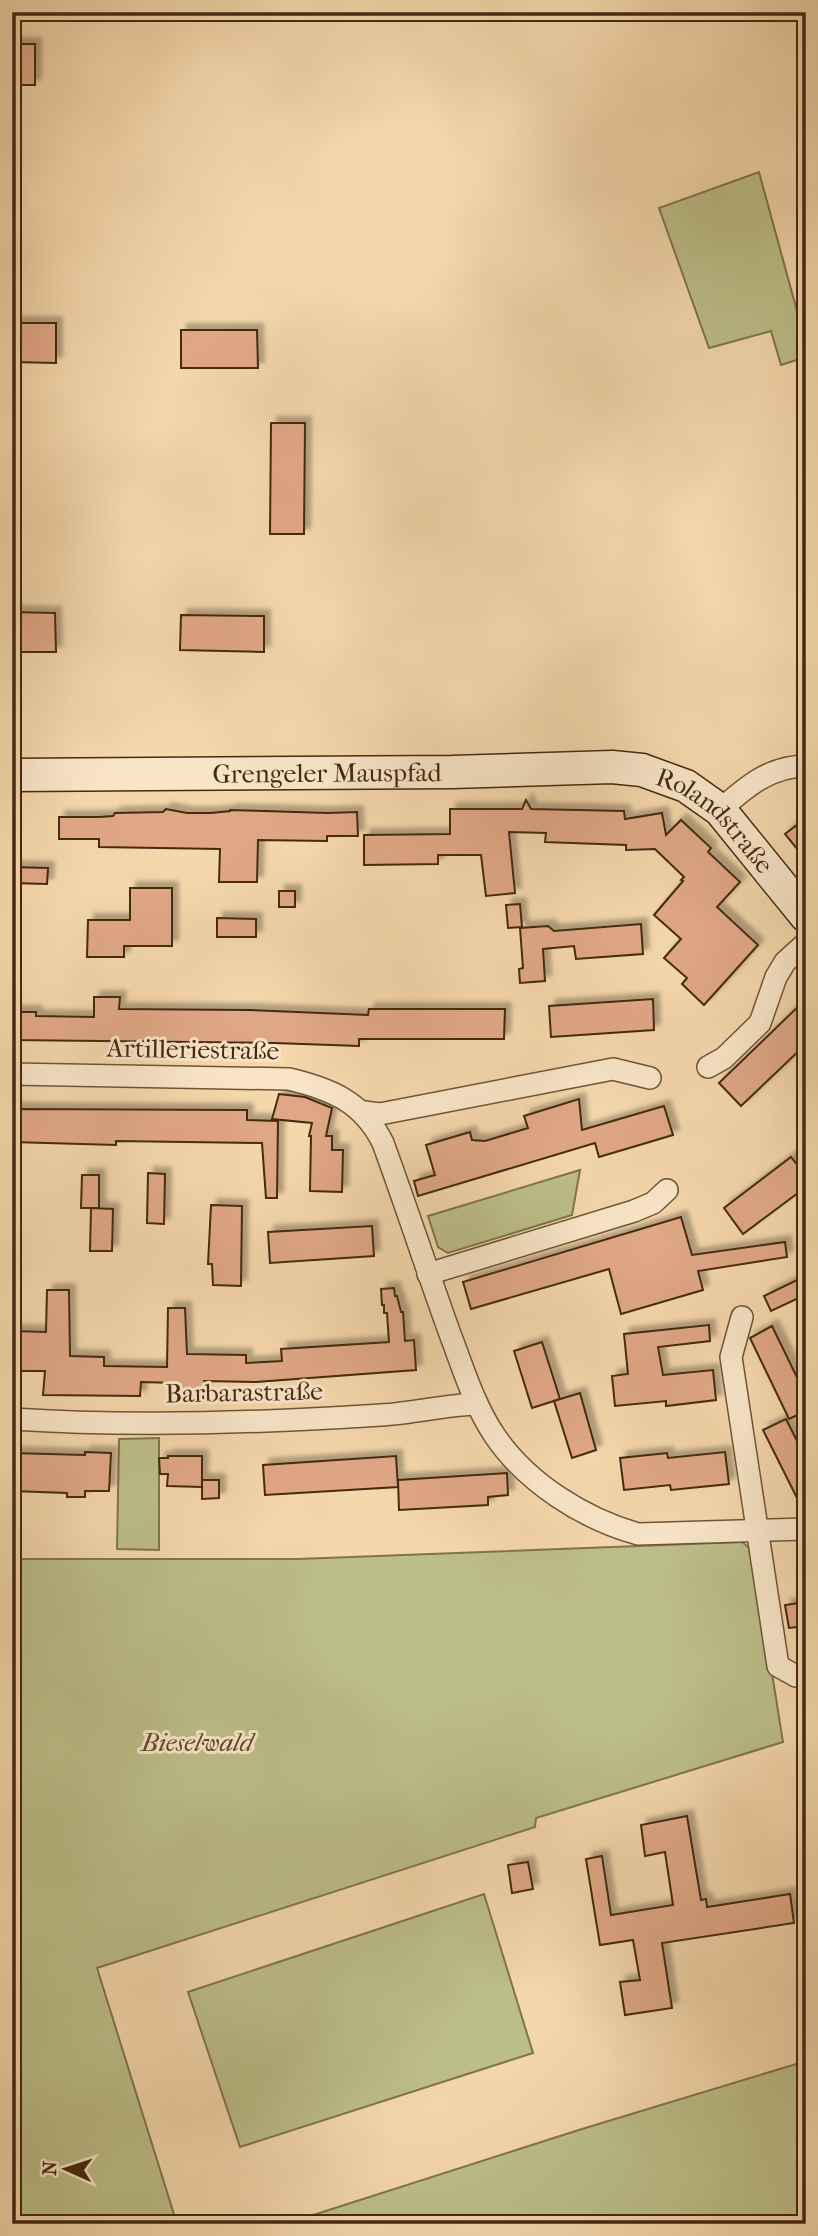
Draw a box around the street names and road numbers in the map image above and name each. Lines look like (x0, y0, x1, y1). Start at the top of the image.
street label: Grengeler Mauspfad (212, 757, 443, 790)
street label: Rolandstraße (652, 761, 780, 880)
street label: Artilleriestraße (105, 1032, 280, 1067)
street label: Barbarastraße (165, 1376, 323, 1409)

